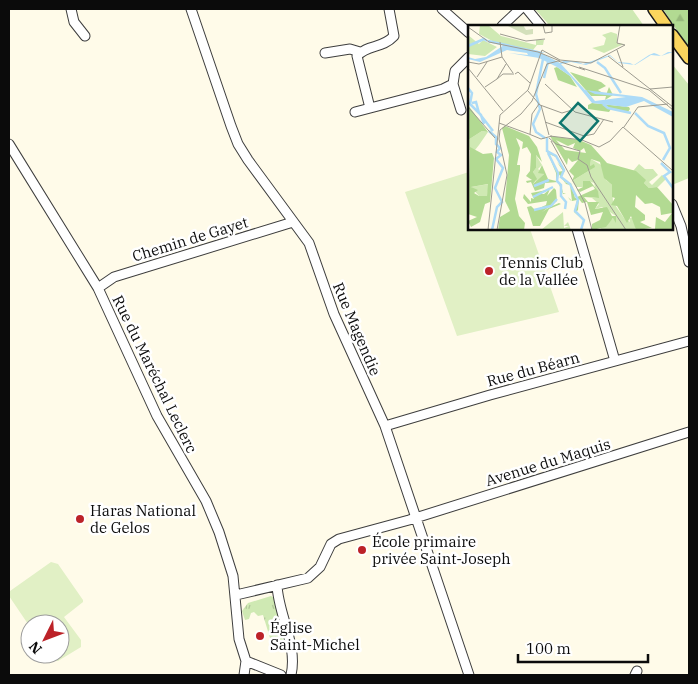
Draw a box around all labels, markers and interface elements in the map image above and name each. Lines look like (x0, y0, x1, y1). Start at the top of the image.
inset map (468, 25, 673, 230)
street label: Chemin de Gayet (130, 212, 250, 266)
place label: Tennis Club de la Vallée (499, 253, 583, 289)
marker: Tennis Club de la Vallée (483, 265, 495, 277)
street label: Rue Magendie (329, 279, 385, 379)
street label: Rue du Maréchal Leclerc (108, 292, 202, 456)
street label: Rue du Béarn (484, 347, 582, 391)
street label: Avenue du Maquis (483, 434, 613, 490)
place label: Haras National de Gelos (90, 501, 196, 537)
marker: Haras National de Gelos (74, 513, 86, 525)
place label: École primaire privée Saint-Joseph (372, 532, 511, 568)
marker: École primaire privée Saint-Joseph (356, 544, 368, 556)
north arrow (20, 614, 70, 664)
place label: Église Saint-Michel (270, 618, 360, 654)
marker: Église Saint-Michel (254, 630, 266, 642)
scale bar (518, 632, 648, 664)
text: N (25, 638, 46, 658)
text: 100 m (526, 639, 571, 658)

